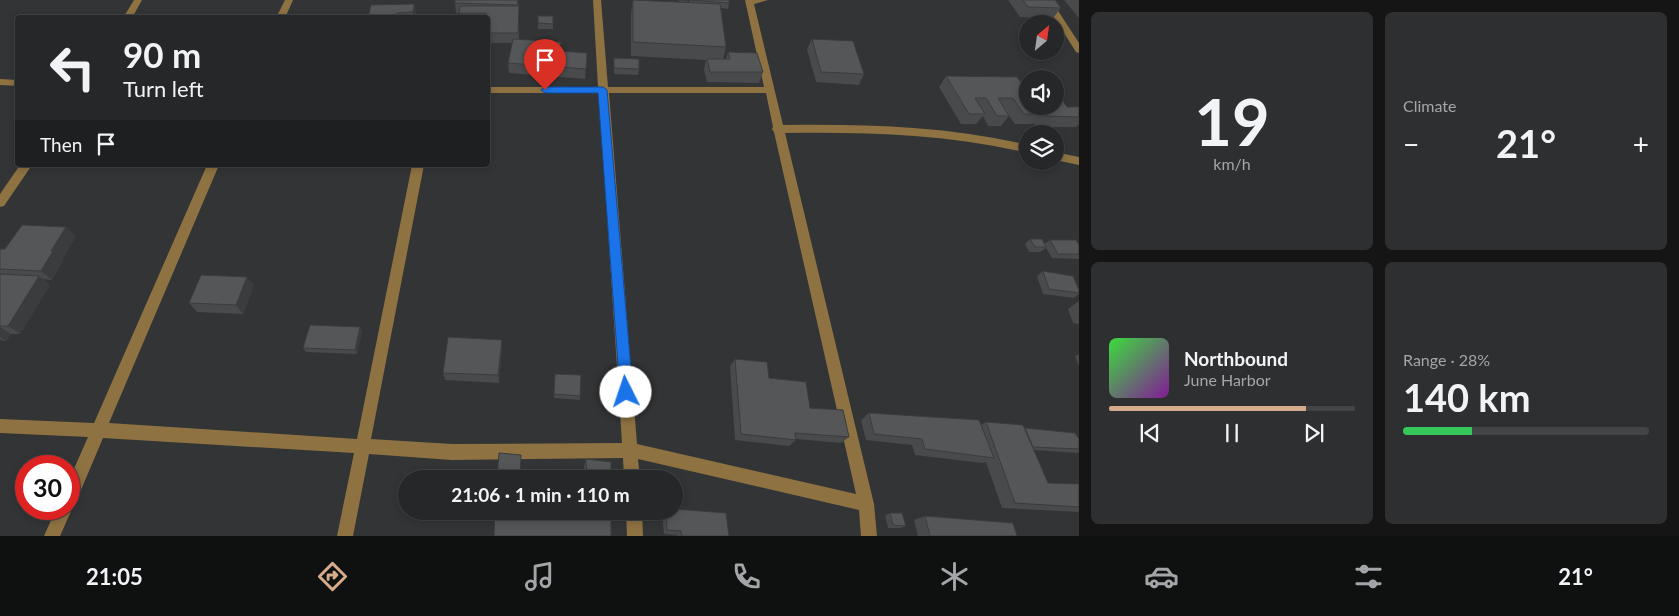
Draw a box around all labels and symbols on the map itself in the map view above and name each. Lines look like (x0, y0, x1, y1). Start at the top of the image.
north arrow (1019, 15, 1064, 60)
pin (524, 39, 566, 90)
position arrow (599, 365, 651, 417)
speed limit sign: 30 (15, 455, 80, 520)

